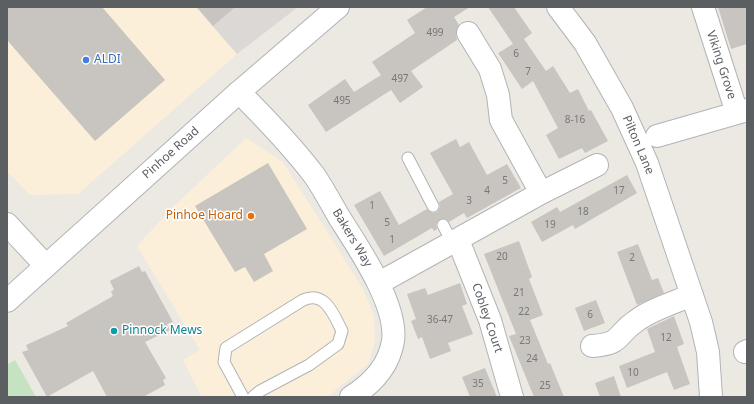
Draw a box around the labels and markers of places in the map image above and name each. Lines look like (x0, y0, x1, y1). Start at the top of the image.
place label: ALDI (94, 53, 121, 67)
marker: ALDI (81, 55, 91, 65)
place label: Pinhoe Hoard (166, 209, 243, 223)
marker: Pinhoe Hoard (246, 211, 256, 221)
place label: Pinnock Mews (122, 324, 202, 338)
marker: Pinnock Mews (109, 326, 119, 336)

